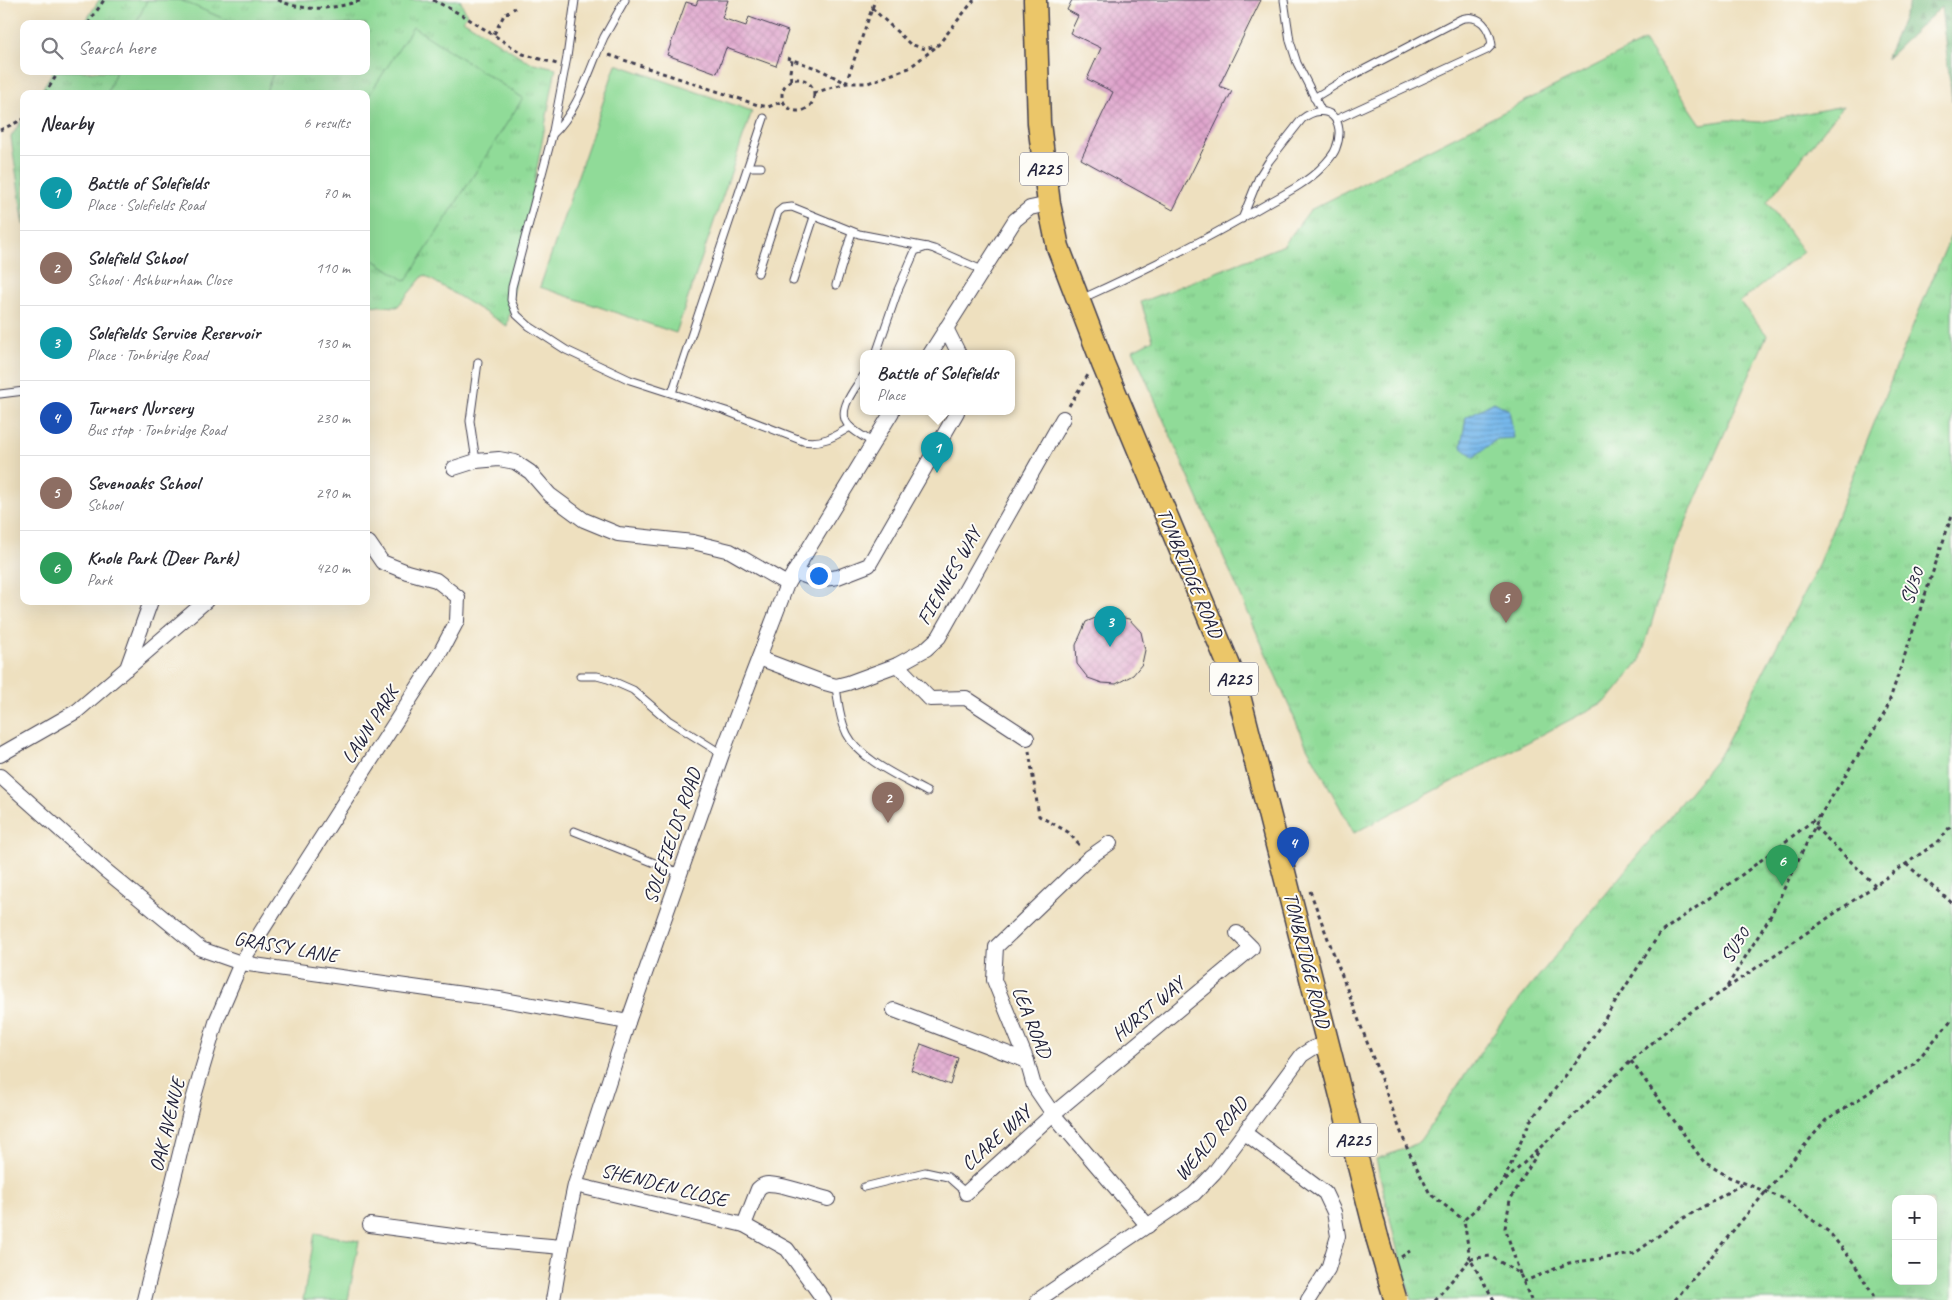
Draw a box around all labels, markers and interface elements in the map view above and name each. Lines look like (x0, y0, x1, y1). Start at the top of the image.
search box (20, 20, 370, 75)
icon: search (38, 34, 66, 62)
text: Search here (78, 36, 155, 60)
text: Nearby (40, 110, 93, 136)
text: 6 results (303, 113, 350, 133)
road number: A225 (1020, 152, 1068, 185)
text: Battle of Solefields (87, 171, 208, 195)
text: 1 (52, 183, 60, 203)
text: 70 m (323, 183, 350, 203)
text: Place · Solefields Road (87, 195, 205, 215)
text: Solefield School (87, 246, 185, 270)
text: 2 (52, 258, 60, 278)
text: 110 m (316, 258, 350, 278)
text: School · Ashburnham Close (87, 270, 232, 290)
text: Solefields Service Reservoir (87, 321, 260, 345)
text: 3 (52, 333, 60, 353)
text: 130 m (316, 333, 350, 353)
text: Place · Tonbridge Road (87, 345, 208, 365)
popup (860, 350, 1015, 415)
text: Battle of Solefields (877, 361, 998, 385)
text: Place (877, 385, 905, 405)
text: Turners Nursery (87, 396, 193, 420)
text: 4 (52, 408, 60, 428)
text: 230 m (316, 408, 350, 428)
text: Bus stop · Tonbridge Road (87, 420, 226, 440)
pin: 1 (921, 432, 953, 473)
text: Sevenoaks School (87, 471, 200, 495)
text: 5 (53, 483, 59, 503)
text: 290 m (316, 483, 350, 503)
text: School (87, 495, 121, 515)
street label: TONBRIDGE ROAD (1151, 504, 1229, 643)
street label: FIENNES WAY (911, 520, 988, 629)
text: Knole Park (Deer Park) (87, 546, 238, 570)
text: 6 (52, 558, 60, 578)
text: 420 m (316, 558, 350, 578)
street label: SU30 (1894, 562, 1931, 608)
your location (806, 563, 832, 589)
text: Park (87, 570, 112, 590)
pin: 5 (1490, 582, 1522, 623)
pin: 3 (1094, 606, 1126, 647)
road number: A225 (1210, 662, 1258, 696)
street label: LAWN PARK (336, 679, 406, 768)
street label: SOLEFIELDS ROAD (637, 764, 707, 907)
pin: 2 (872, 782, 904, 823)
pin: 4 (1277, 827, 1309, 868)
pin: 6 (1766, 845, 1798, 886)
street label: TONBRIDGE ROAD (1278, 890, 1336, 1032)
street label: SU30 (1714, 921, 1757, 967)
street label: GRASSY LANE (232, 926, 343, 969)
street label: HURST WAY (1106, 969, 1192, 1047)
street label: LEA ROAD (1006, 983, 1059, 1064)
street label: OAK AVENUE (143, 1073, 191, 1174)
street label: WEALD ROAD (1169, 1091, 1254, 1186)
street label: CLARE WAY (956, 1098, 1038, 1176)
road number: A225 (1329, 1124, 1377, 1156)
street label: SHENDEN CLOSE (599, 1157, 732, 1213)
map controls (1892, 1195, 1937, 1285)
button: + (1892, 1195, 1937, 1240)
button: − (1892, 1240, 1937, 1285)

